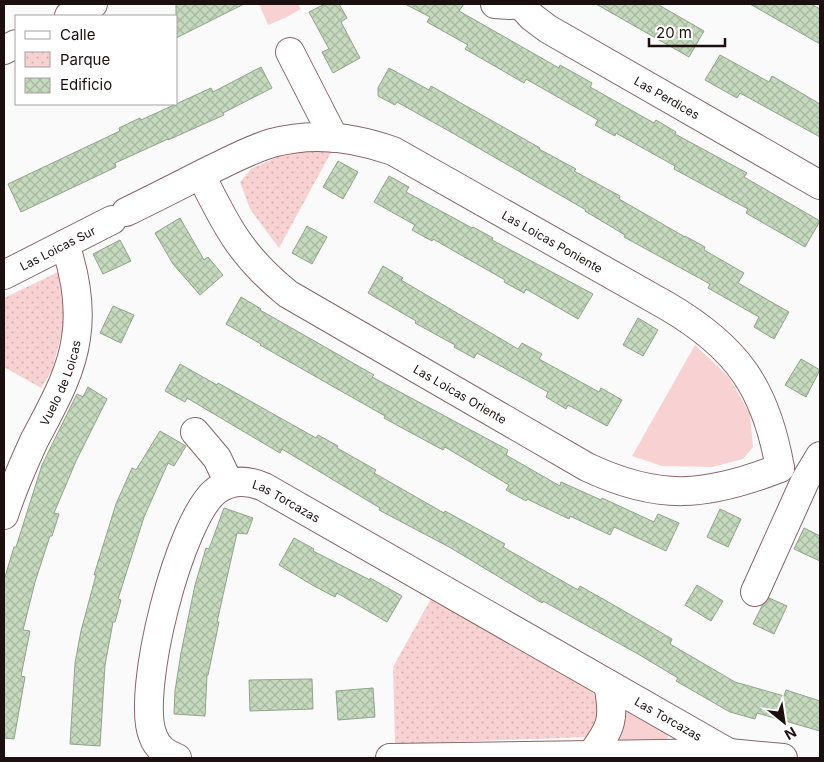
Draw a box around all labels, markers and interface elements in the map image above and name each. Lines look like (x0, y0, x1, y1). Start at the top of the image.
legend (15, 15, 178, 105)
scale bar (649, 15, 725, 47)
text: 20 m (656, 23, 692, 42)
text: Calle (60, 25, 95, 44)
text: Parque (60, 50, 110, 69)
street label: Las Perdices (632, 73, 702, 122)
text: Edificio (60, 75, 112, 94)
street label: Las Loicas Poniente (499, 207, 605, 276)
street label: Las Loicas Sur (17, 222, 98, 273)
street label: Vuelo de Loicas (36, 339, 83, 428)
street label: Las Loicas Oriente (411, 361, 510, 427)
street label: Las Torcazas (251, 476, 323, 525)
street label: Las Torcazas (632, 693, 705, 744)
north arrow (759, 697, 809, 747)
text: N (782, 724, 800, 744)

